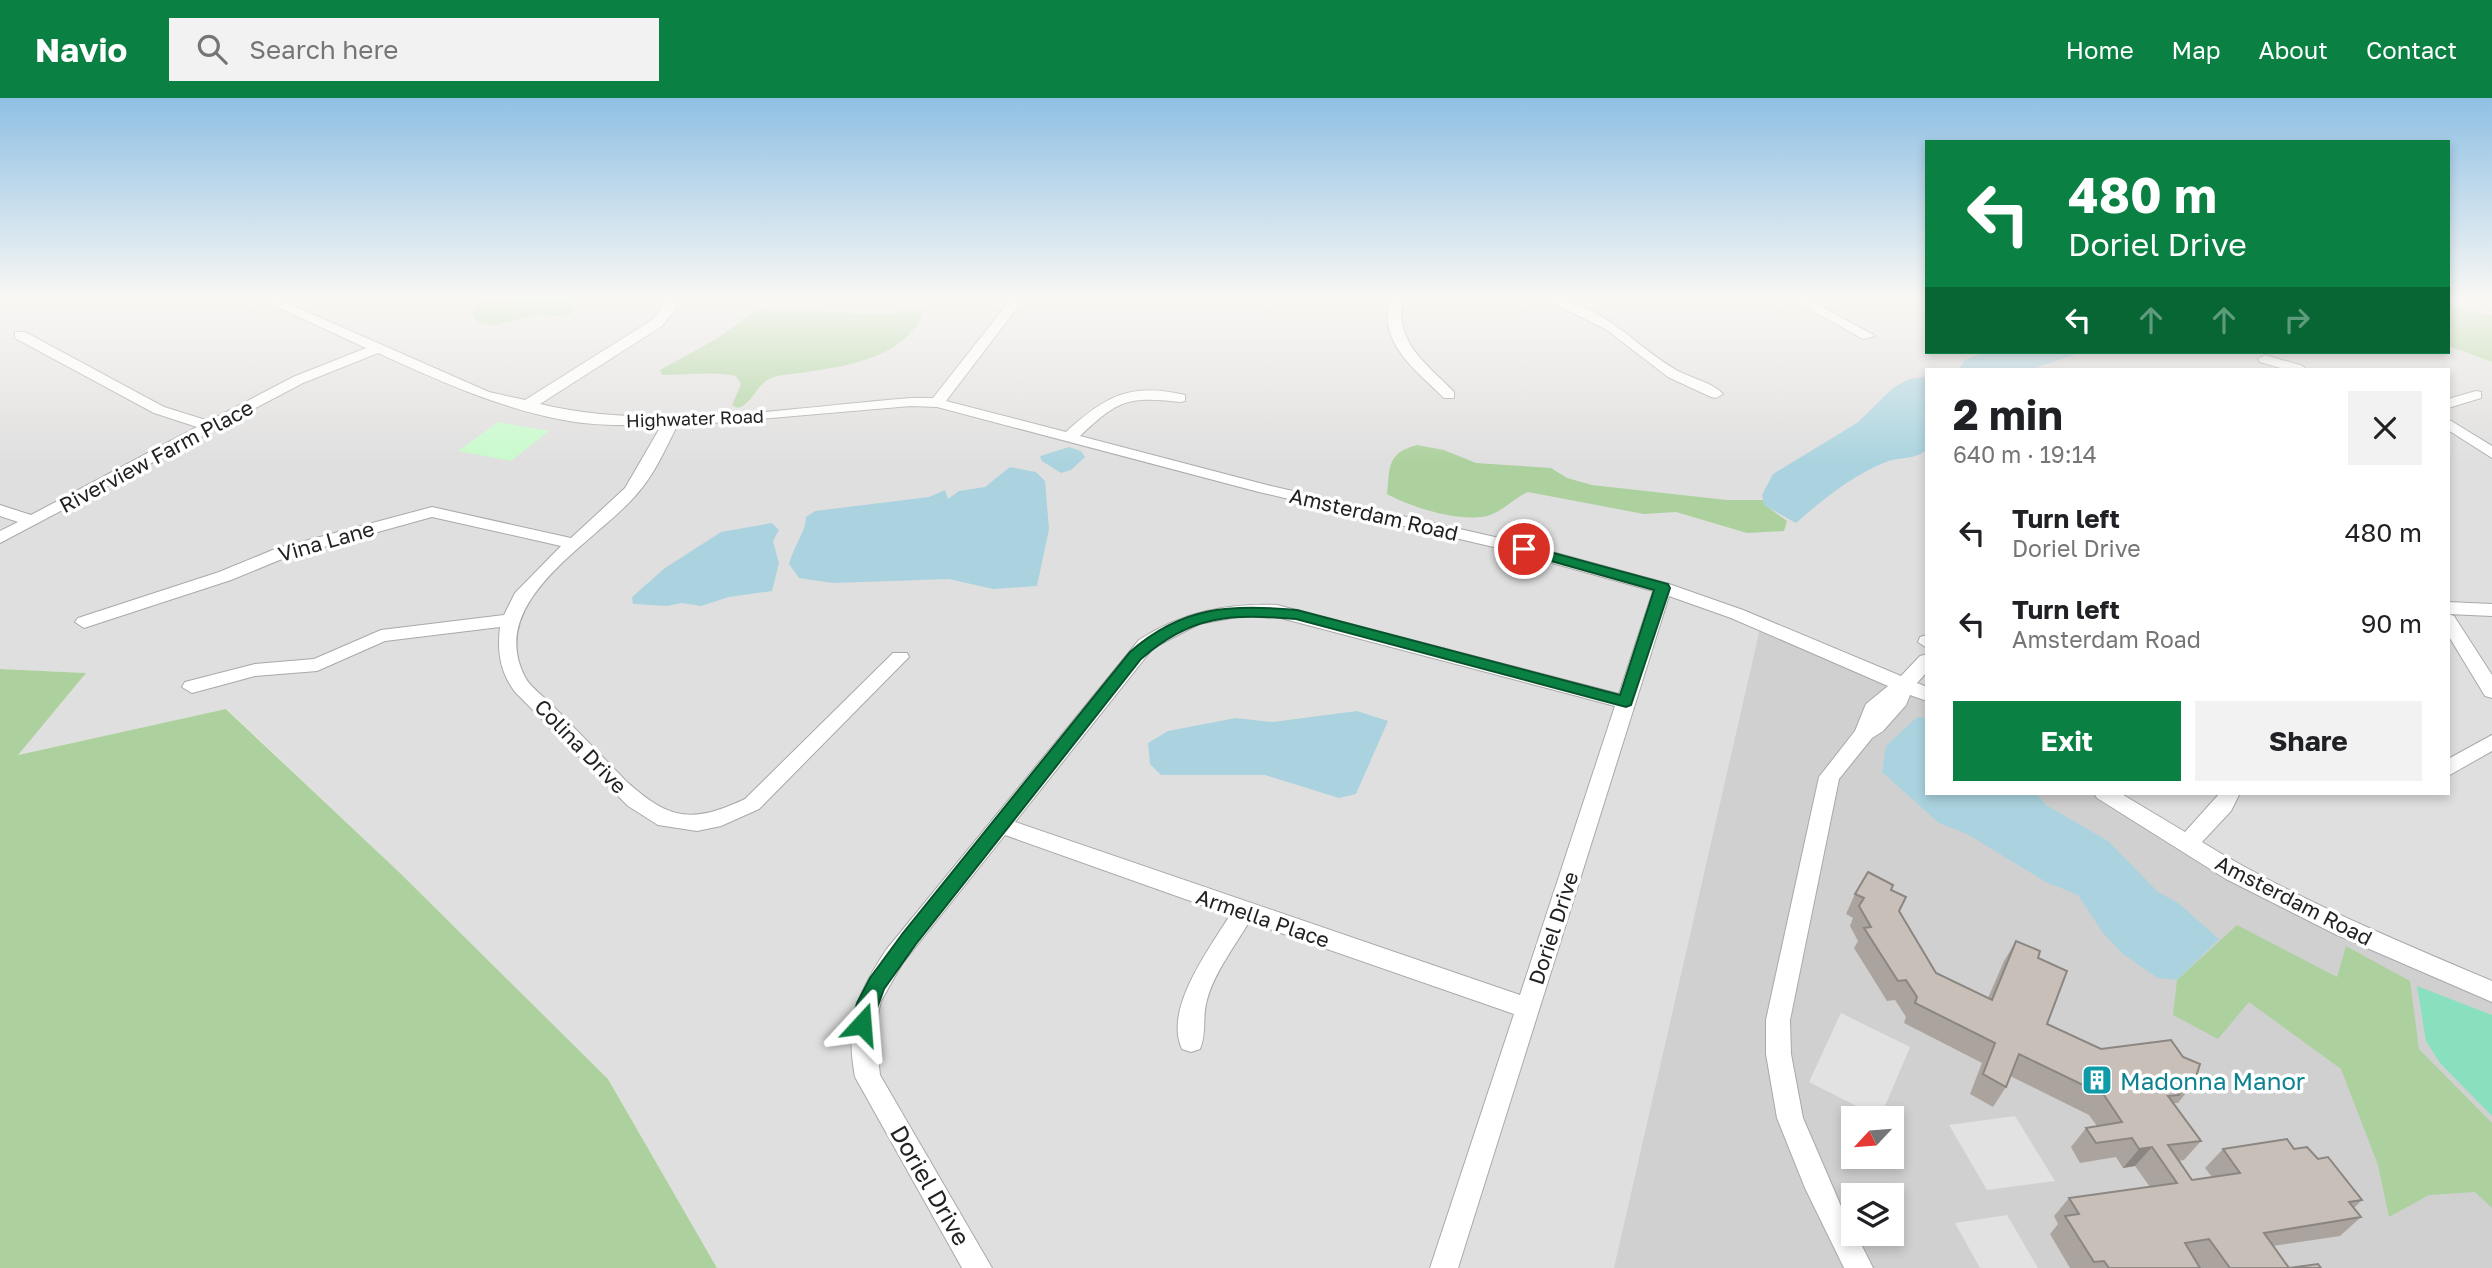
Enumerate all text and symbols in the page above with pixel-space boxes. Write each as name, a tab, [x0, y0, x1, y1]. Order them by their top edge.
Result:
search box	[169, 18, 659, 81]
text: Navio	[35, 30, 127, 69]
icon: search	[193, 30, 231, 68]
text: Search here	[249, 34, 398, 65]
text: Home	[2066, 35, 2134, 64]
text: Map	[2172, 35, 2221, 64]
text: About	[2259, 35, 2328, 64]
text: Contact	[2366, 35, 2457, 64]
text: 480 m	[2068, 165, 2217, 224]
icon: left	[1953, 168, 2044, 259]
text: Doriel Drive	[2068, 225, 2247, 263]
icon: left	[2059, 301, 2097, 339]
icon: ahead	[2132, 301, 2170, 339]
icon: ahead	[2205, 301, 2243, 339]
icon: right	[2278, 301, 2316, 339]
text: 2 min	[1953, 389, 2063, 439]
button: close	[2348, 391, 2422, 465]
street label: Riverview Farm Place	[55, 394, 257, 518]
street label: Highwater Road	[626, 405, 764, 431]
text: 640 m · 19:14	[1953, 440, 2097, 468]
street label: Amsterdam Road	[1287, 482, 1461, 546]
text: Turn left	[2012, 503, 2120, 534]
icon: left	[1953, 514, 1991, 552]
street label: Vina Lane	[275, 515, 377, 567]
text: 480 m	[2345, 517, 2422, 548]
pin	[1494, 519, 1554, 579]
icon: arrive	[1505, 530, 1543, 568]
text: Doriel Drive	[2012, 534, 2140, 562]
text: Turn left	[2012, 594, 2120, 625]
icon: left	[1953, 605, 1991, 643]
text: 90 m	[2361, 608, 2422, 639]
text: Amsterdam Road	[2012, 625, 2201, 653]
street label: Colina Drive	[530, 693, 632, 799]
button: Exit	[1953, 701, 2181, 781]
button: Share	[2195, 701, 2422, 781]
street label: Amsterdam Road	[2211, 849, 2377, 951]
street label: Doriel Drive	[1523, 868, 1583, 988]
street label: Armella Place	[1193, 883, 1333, 953]
position arrow	[825, 987, 899, 1061]
building icon: Madonna Manor	[2080, 1063, 2114, 1097]
place label: Madonna Manor	[2120, 1066, 2305, 1095]
north arrow	[1841, 1106, 1904, 1169]
map controls	[1841, 1106, 1904, 1246]
street label: Doriel Drive	[885, 1120, 977, 1250]
button: layers	[1841, 1183, 1904, 1246]

